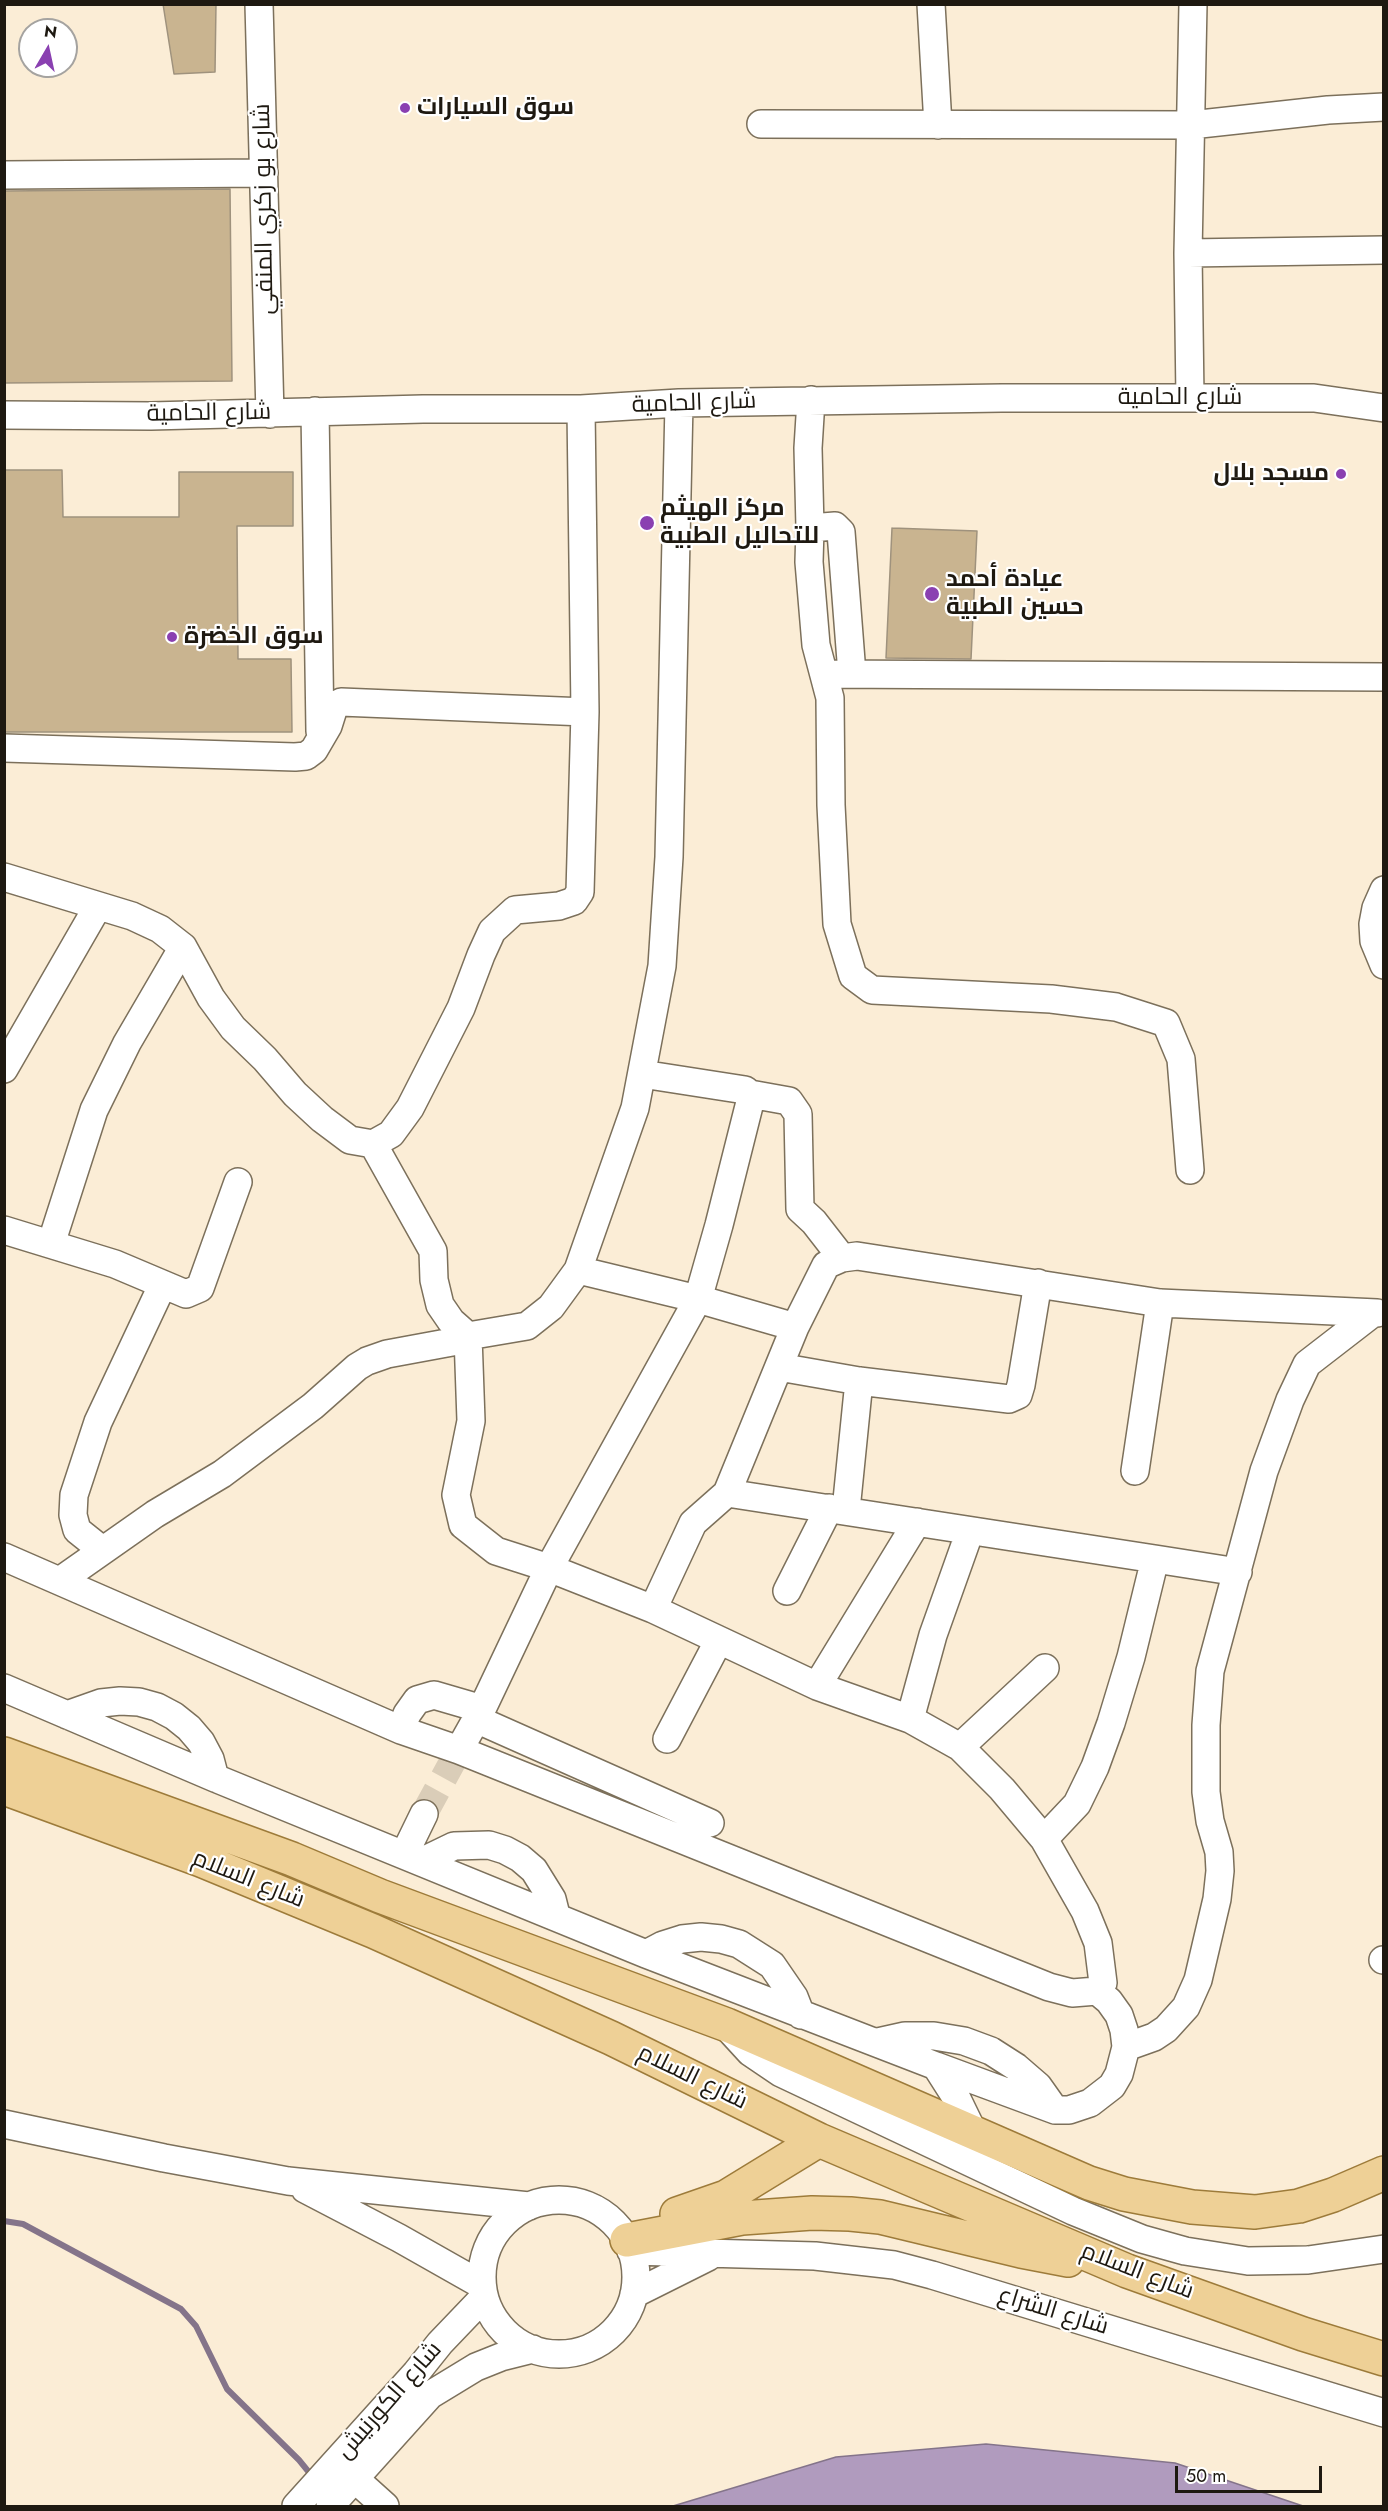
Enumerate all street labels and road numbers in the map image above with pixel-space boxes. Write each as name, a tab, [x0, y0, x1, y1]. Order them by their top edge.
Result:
street label: شارع بو زكري المنفي	[249, 103, 281, 315]
street label: شارع الحامية	[1118, 384, 1242, 412]
street label: شارع الحامية	[631, 387, 757, 421]
street label: شارع الحامية	[146, 399, 272, 429]
street label: شارع السلام	[188, 1844, 308, 1916]
street label: شارع السلام	[632, 2039, 752, 2117]
street label: شارع السلام	[1077, 2237, 1197, 2307]
street label: شارع الشراع	[994, 2282, 1112, 2342]
street label: شارع الكورنيش	[331, 2336, 449, 2466]

